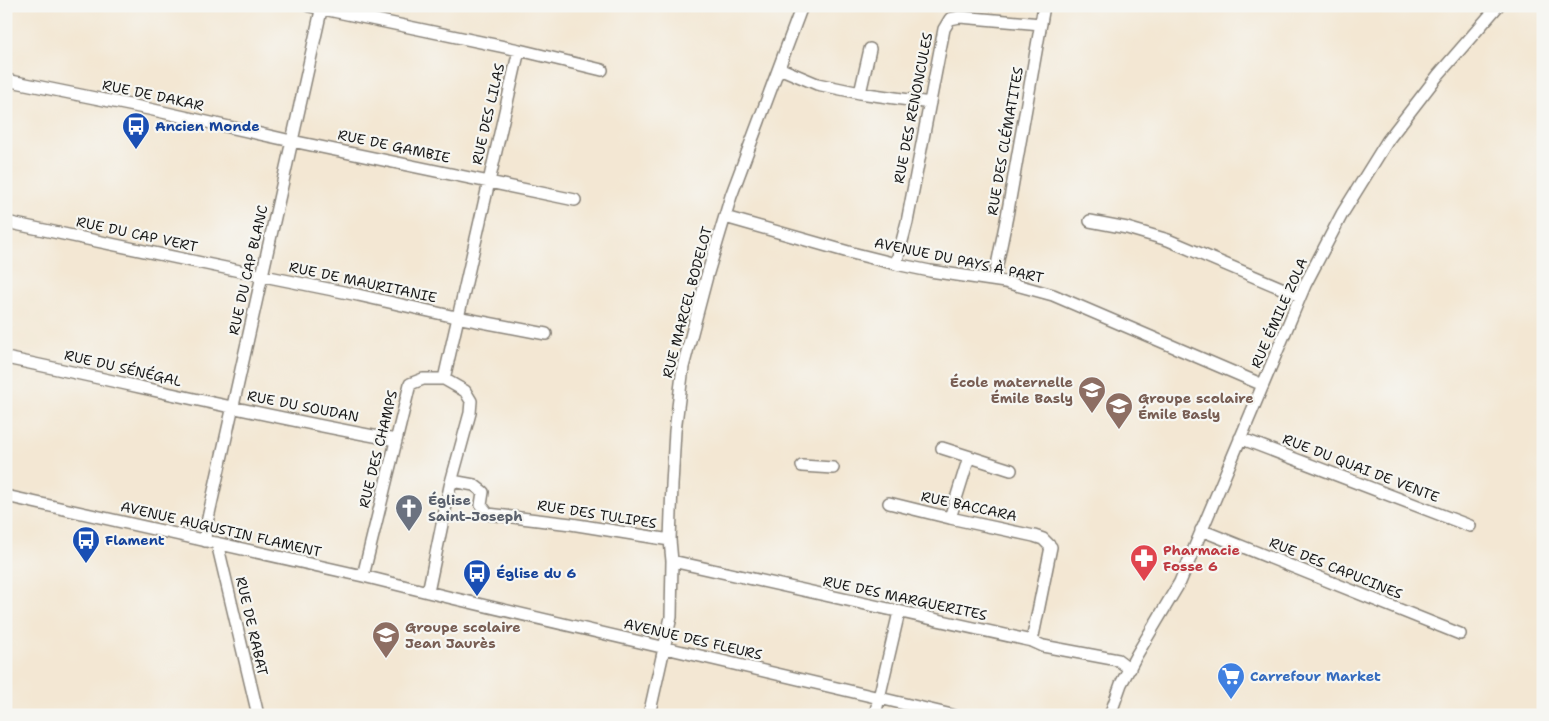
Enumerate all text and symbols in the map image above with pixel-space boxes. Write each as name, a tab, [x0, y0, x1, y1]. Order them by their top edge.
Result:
street label: RUE DES RENONCULES	[890, 31, 937, 185]
street label: RUE DES LILAS	[468, 61, 508, 166]
street label: RUE DES CLÉMATITES	[983, 65, 1027, 217]
street label: RUE DE DAKAR	[101, 75, 206, 115]
bus stop icon: Ancien Monde	[121, 111, 151, 150]
place label: Ancien Monde	[155, 117, 260, 135]
street label: RUE DE GAMBIE	[336, 125, 452, 167]
street label: RUE DU CAP BLANC	[224, 203, 272, 337]
street label: RUE DU CAP VERT	[75, 212, 200, 256]
street label: RUE MARCEL BODELOT	[658, 224, 716, 380]
street label: AVENUE DU PAYS À PART	[873, 233, 1046, 287]
street label: RUE ÉMILE ZOLA	[1247, 255, 1311, 371]
street label: RUE DE MAURITANIE	[287, 258, 439, 307]
street label: RUE DU SÉNÉGAL	[62, 346, 184, 390]
place label: École maternelle Émile Basly	[950, 373, 1073, 407]
school or university icon: École maternelle Émile Basly	[1077, 375, 1107, 414]
street label: RUE DU SOUDAN	[246, 386, 360, 426]
street label: RUE DES CHAMPS	[355, 388, 401, 510]
place label: Groupe scolaire Émile Basly	[1138, 389, 1254, 423]
school or university icon: Groupe scolaire Émile Basly	[1104, 391, 1134, 430]
street label: RUE DU QUAI DE VENTE	[1280, 430, 1442, 506]
street label: RUE BACCARA	[919, 487, 1019, 525]
place label: Église Saint-Joseph	[428, 491, 523, 525]
church icon: Église Saint-Joseph	[394, 493, 424, 532]
street label: RUE DES TULIPES	[536, 496, 658, 532]
street label: AVENUE AUGUSTIN FLAMENT	[119, 497, 324, 561]
bus stop icon: Flament	[71, 525, 101, 564]
place label: Flament	[105, 531, 165, 549]
street label: RUE DES CAPUCINES	[1267, 533, 1405, 603]
place label: Pharmacie Fosse 6	[1163, 541, 1240, 575]
pharmacy icon: Pharmacie Fosse 6	[1129, 543, 1159, 582]
bus stop icon: Église du 6	[462, 558, 492, 597]
place label: Église du 6	[496, 564, 577, 582]
street label: RUE DES MARGUERITES	[821, 572, 989, 624]
street label: RUE DE RABAT	[232, 575, 272, 678]
street label: AVENUE DES FLEURS	[622, 614, 764, 664]
place label: Groupe scolaire Jean Jaurès	[405, 618, 521, 652]
school or university icon: Groupe scolaire Jean Jaurès	[371, 620, 401, 659]
supermarket icon: Carrefour Market	[1216, 661, 1246, 700]
place label: Carrefour Market	[1250, 667, 1381, 685]

